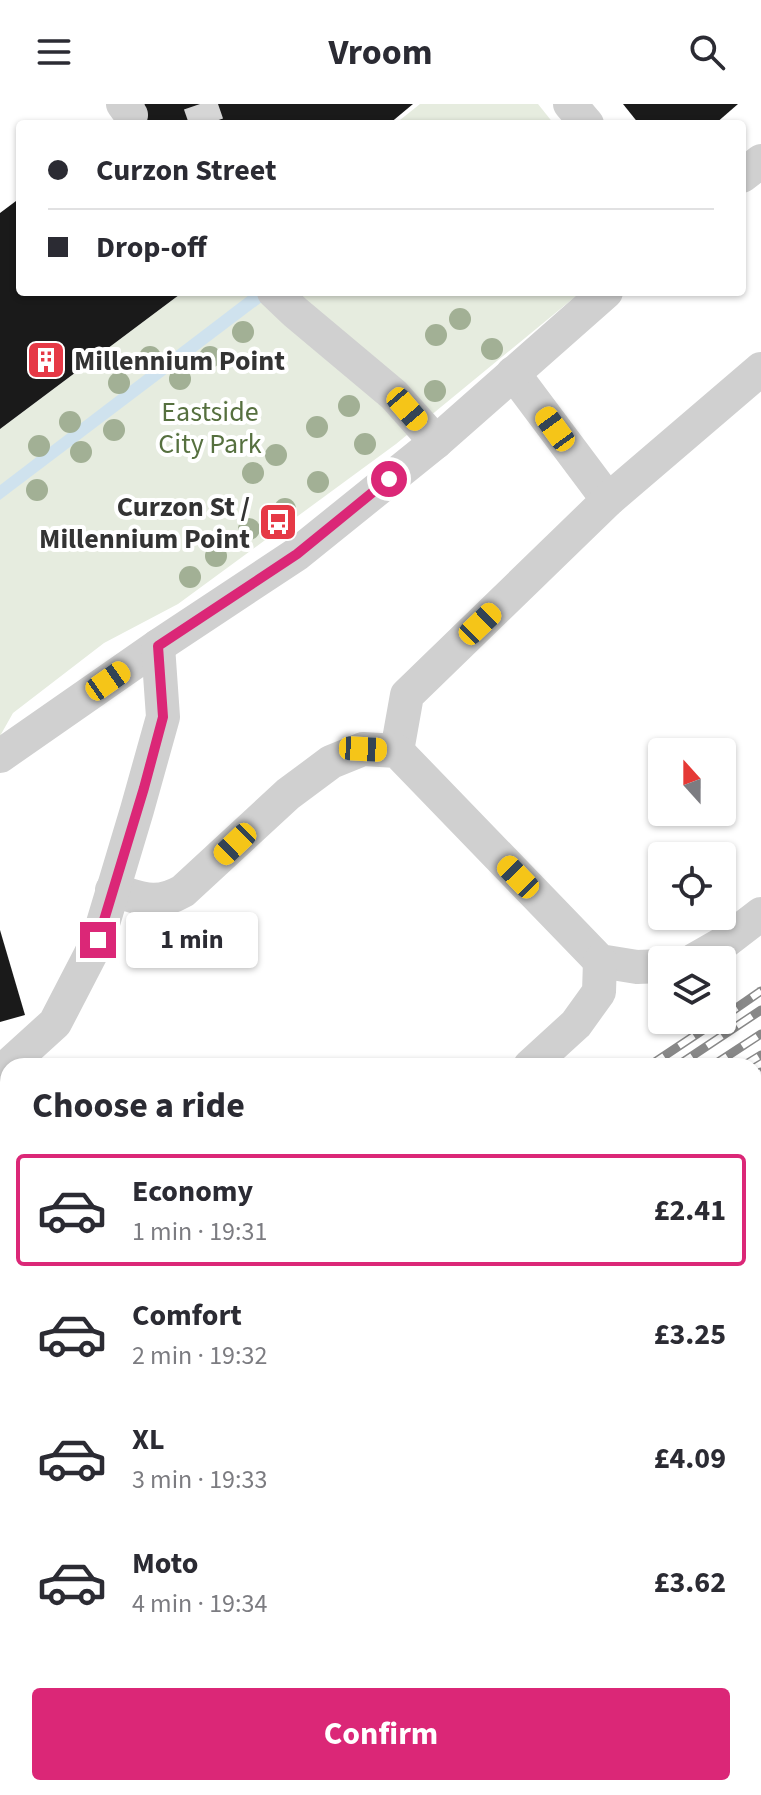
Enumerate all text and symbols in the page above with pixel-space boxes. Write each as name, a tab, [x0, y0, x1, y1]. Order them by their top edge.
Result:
text: Vroom	[328, 27, 433, 78]
icon: menu	[32, 30, 76, 74]
icon: search	[685, 30, 729, 74]
text: Curzon Street	[96, 149, 276, 192]
text: Drop-off	[96, 226, 207, 269]
building icon: Millennium Point	[25, 339, 67, 381]
place label: Millennium Point	[74, 341, 285, 381]
car	[382, 383, 432, 435]
park label: Eastside City Park	[158, 392, 262, 464]
car	[531, 403, 579, 455]
route start	[371, 461, 407, 497]
place label: Curzon St / Millennium Point	[39, 487, 250, 559]
bus stop icon: Curzon St / Millennium Point	[257, 501, 299, 543]
car	[454, 599, 506, 649]
car	[81, 657, 135, 705]
car	[338, 736, 388, 762]
north arrow	[648, 738, 736, 826]
map controls	[648, 738, 736, 1034]
car	[209, 819, 261, 869]
button: locate	[648, 842, 736, 930]
car	[493, 851, 543, 903]
callout: 1 min	[126, 912, 258, 968]
text: 1 min	[160, 921, 224, 958]
route end	[80, 922, 116, 958]
button: layers	[648, 946, 736, 1034]
text: Choose a ride	[32, 1080, 245, 1131]
text: Economy	[132, 1170, 253, 1213]
icon: car	[36, 1174, 108, 1246]
text: £2.41	[654, 1189, 726, 1232]
text: 1 min · 19:31	[132, 1213, 267, 1250]
text: Comfort	[132, 1294, 242, 1337]
icon: car	[36, 1298, 108, 1370]
text: £3.25	[654, 1313, 726, 1356]
text: 2 min · 19:32	[132, 1337, 267, 1374]
text: XL	[132, 1418, 165, 1461]
icon: car	[36, 1422, 108, 1494]
text: £4.09	[654, 1437, 726, 1480]
text: 3 min · 19:33	[132, 1461, 267, 1498]
text: Moto	[132, 1542, 198, 1585]
icon: car	[36, 1546, 108, 1618]
text: £3.62	[654, 1561, 726, 1604]
text: 4 min · 19:34	[132, 1585, 267, 1622]
button: Confirm	[32, 1688, 730, 1780]

